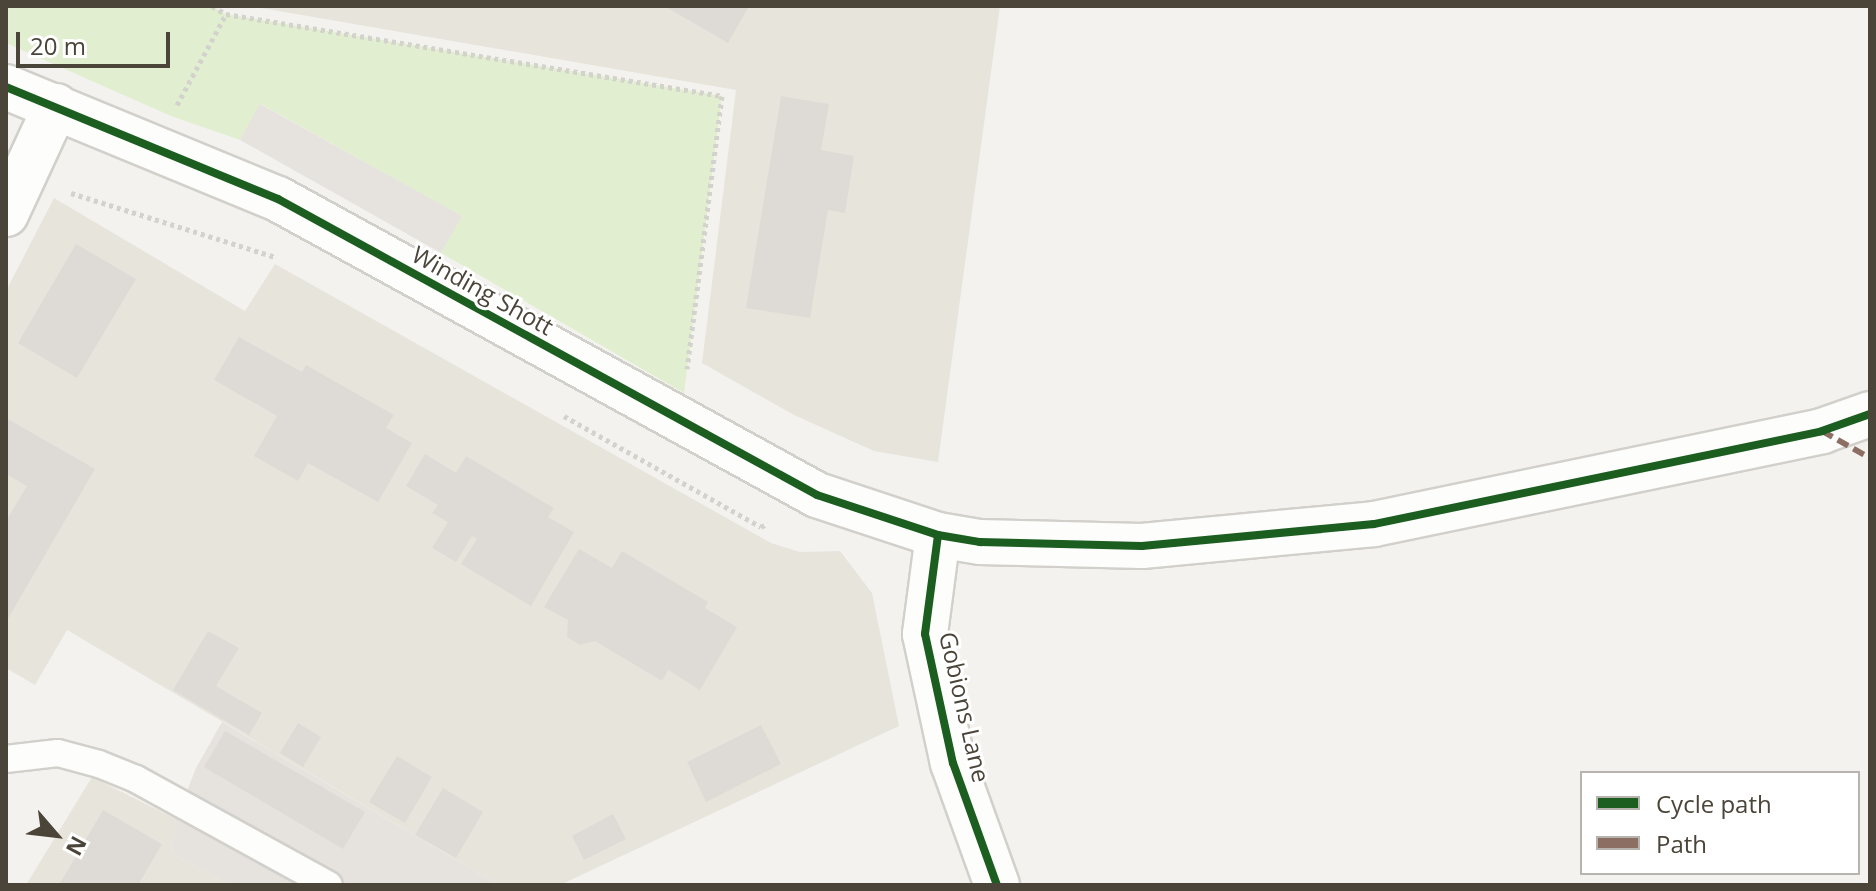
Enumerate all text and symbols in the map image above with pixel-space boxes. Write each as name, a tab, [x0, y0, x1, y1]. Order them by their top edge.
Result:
scale bar	[20, 16, 174, 66]
text: 20 m	[30, 29, 86, 62]
street label: Winding Shott	[407, 239, 559, 341]
street label: Gobions Lane	[934, 629, 996, 785]
legend	[1580, 771, 1860, 875]
text: Cycle path	[1656, 787, 1772, 820]
north arrow	[16, 795, 96, 875]
text: Path	[1656, 827, 1707, 860]
text: N	[60, 831, 95, 861]

